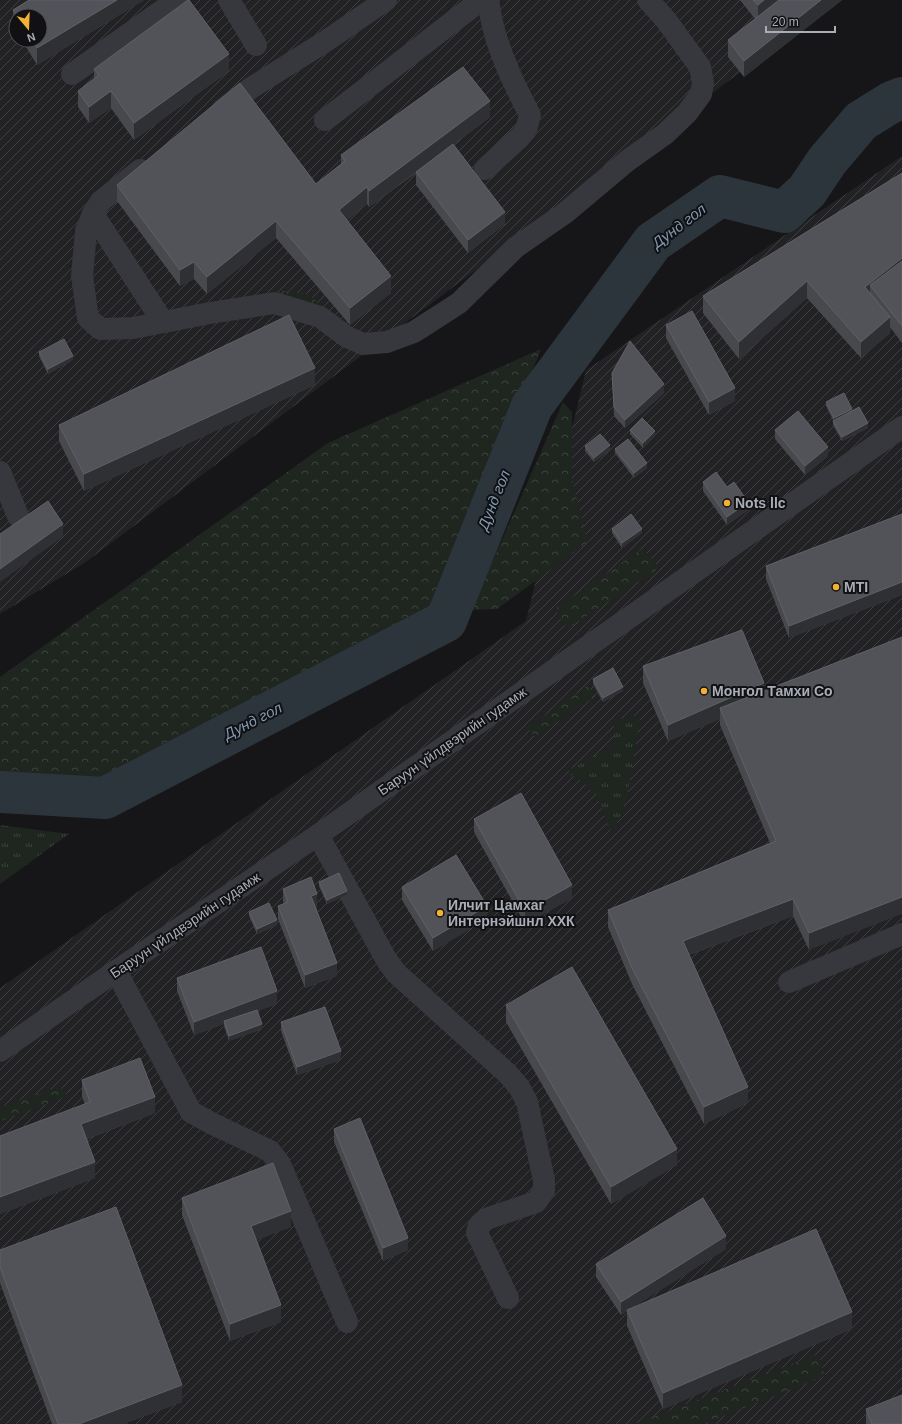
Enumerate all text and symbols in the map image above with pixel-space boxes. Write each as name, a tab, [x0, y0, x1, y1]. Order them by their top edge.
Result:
north arrow	[8, 8, 48, 48]
scale bar	[766, 8, 835, 34]
text: 20 m	[772, 15, 799, 29]
text: N	[25, 30, 37, 44]
water label: Дунд гол	[647, 200, 709, 252]
water label: Дунд гол	[473, 467, 513, 534]
place label: Nots llc	[735, 495, 786, 511]
marker: Nots llc	[722, 498, 732, 508]
place label: MTI	[844, 579, 868, 595]
marker: MTI	[831, 582, 841, 592]
street label: Баруун үйлдвэрийн гудамж	[375, 683, 530, 798]
place label: Монгол Тамхи Со	[712, 683, 833, 699]
marker: Монгол Тамхи Со	[699, 686, 709, 696]
water label: Дунд гол	[219, 699, 285, 743]
street label: Баруун үйлдвэрийн гудамж	[107, 868, 264, 981]
place label: Илчит Цамхаг Интернэйшнл ХХК	[448, 897, 575, 929]
marker: Илчит Цамхаг Интернэйшнл ХХК	[435, 908, 445, 918]

